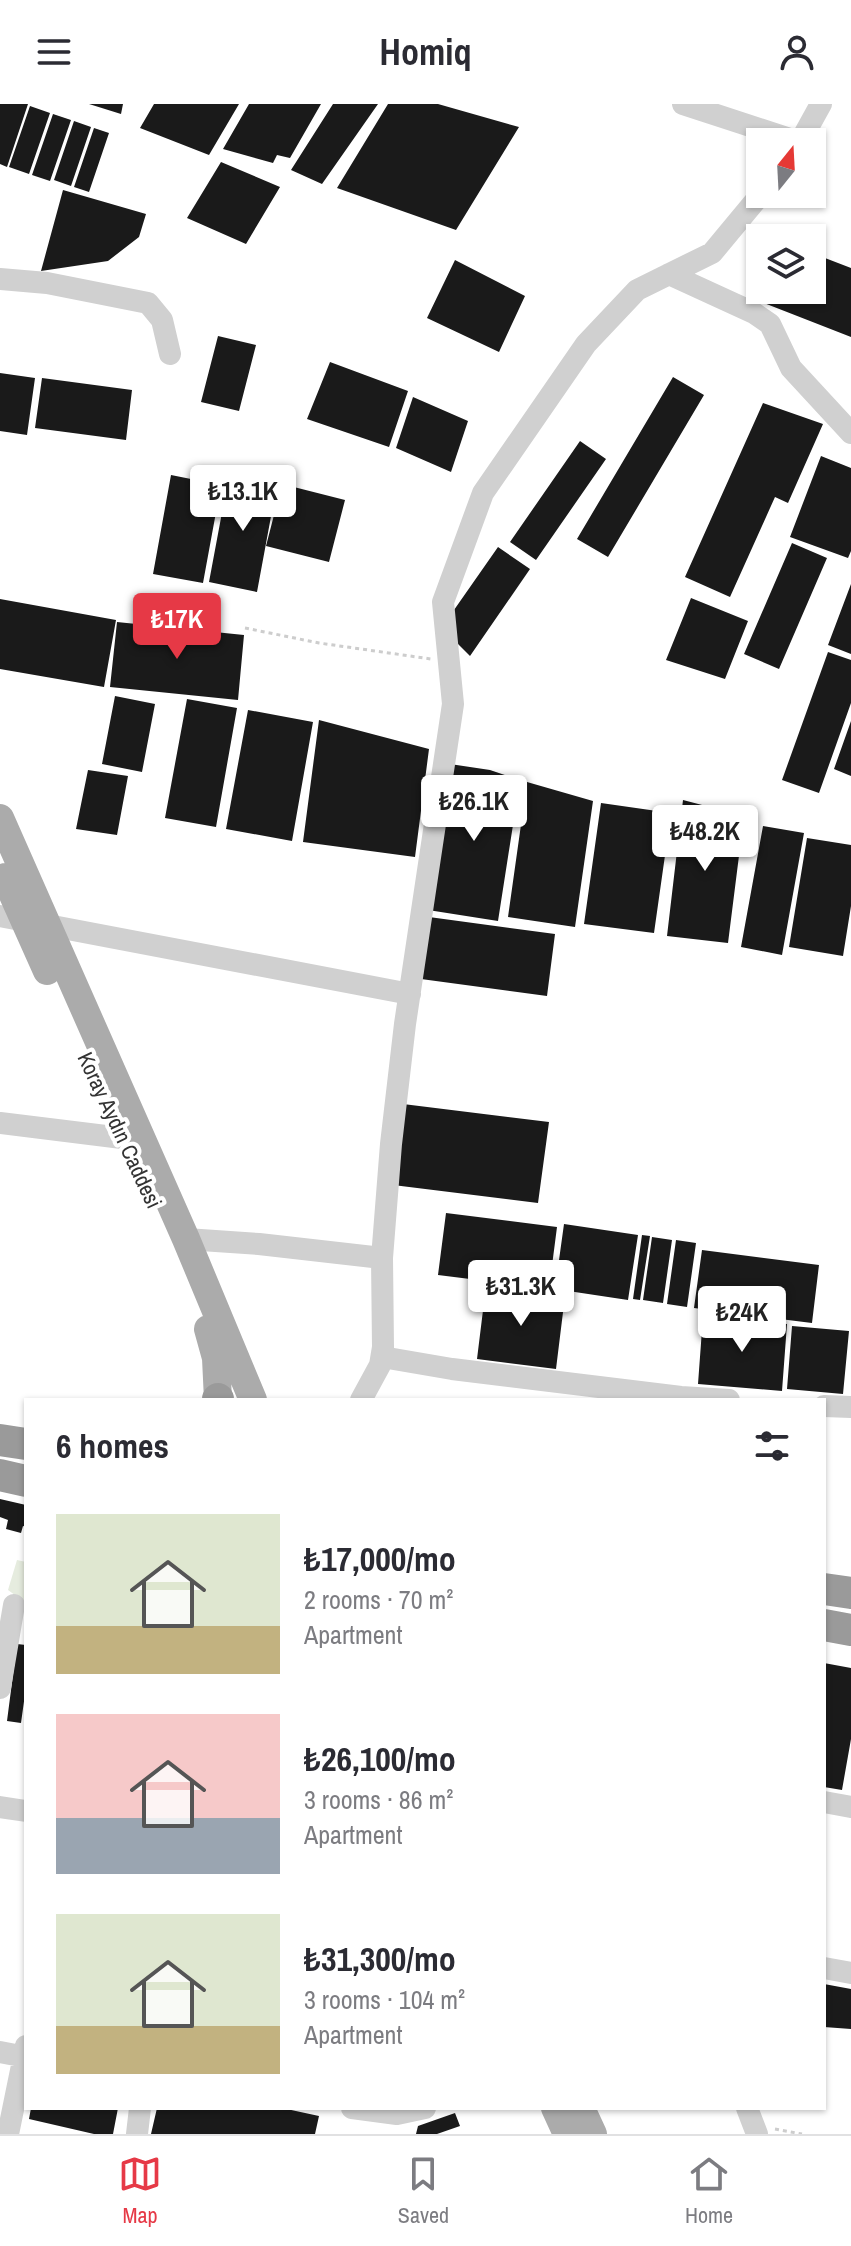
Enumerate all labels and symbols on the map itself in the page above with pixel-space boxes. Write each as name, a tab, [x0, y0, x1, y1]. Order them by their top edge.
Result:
north arrow	[746, 128, 826, 208]
pin: ₺13.1K	[178, 465, 308, 533]
pin: ₺17K	[130, 593, 224, 661]
pin: ₺26.1K	[409, 775, 539, 843]
pin: ₺48.2K	[640, 805, 770, 873]
street label: Koray Aydın Caddesi	[71, 1047, 169, 1213]
pin: ₺31.3K	[456, 1260, 586, 1328]
pin: ₺24K	[695, 1286, 789, 1354]

